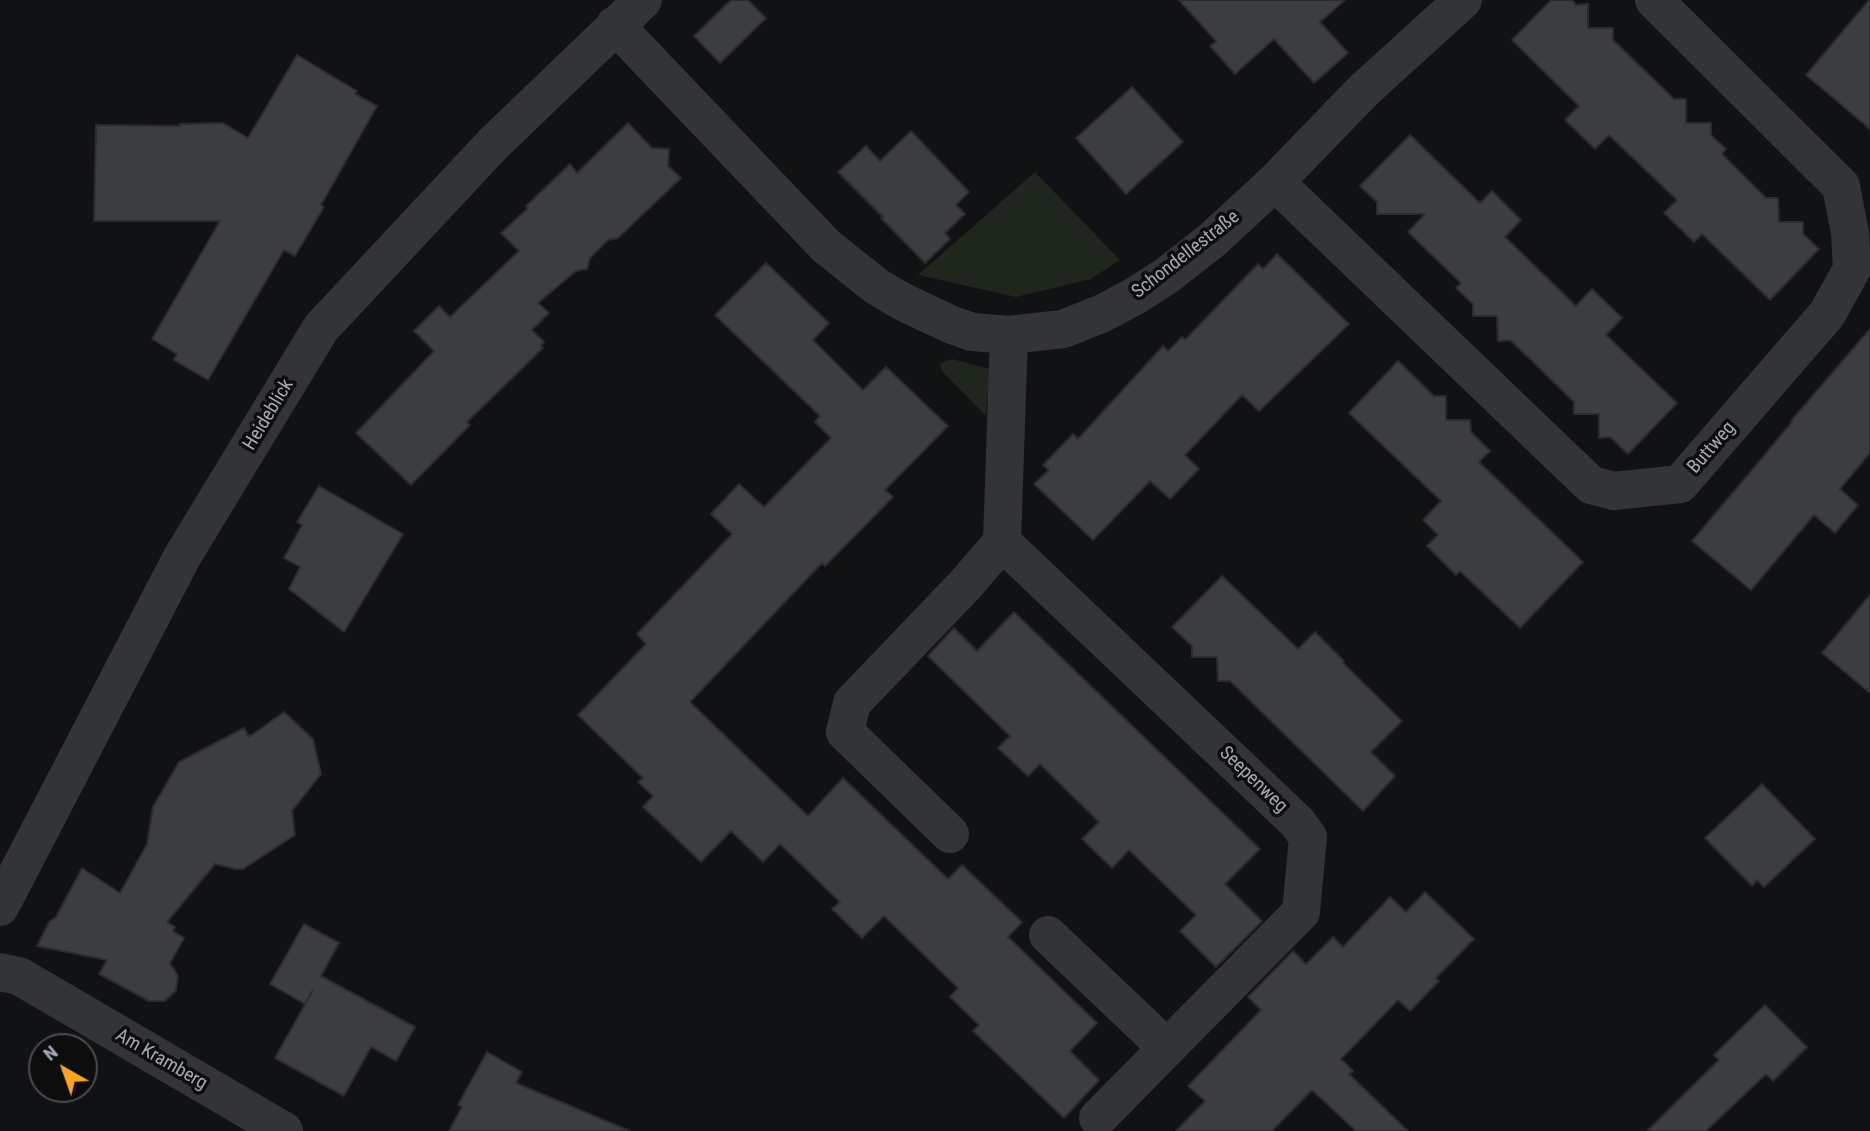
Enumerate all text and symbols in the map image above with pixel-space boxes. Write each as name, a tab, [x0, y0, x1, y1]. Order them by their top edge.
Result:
street label: Schondellestraße	[1128, 206, 1244, 304]
street label: Heideblick	[239, 375, 299, 455]
street label: Buttweg	[1683, 417, 1741, 479]
street label: Seepenweg	[1214, 742, 1292, 818]
street label: Am Kramberg	[111, 1025, 211, 1095]
north arrow	[28, 1033, 98, 1103]
text: N	[39, 1041, 62, 1066]

